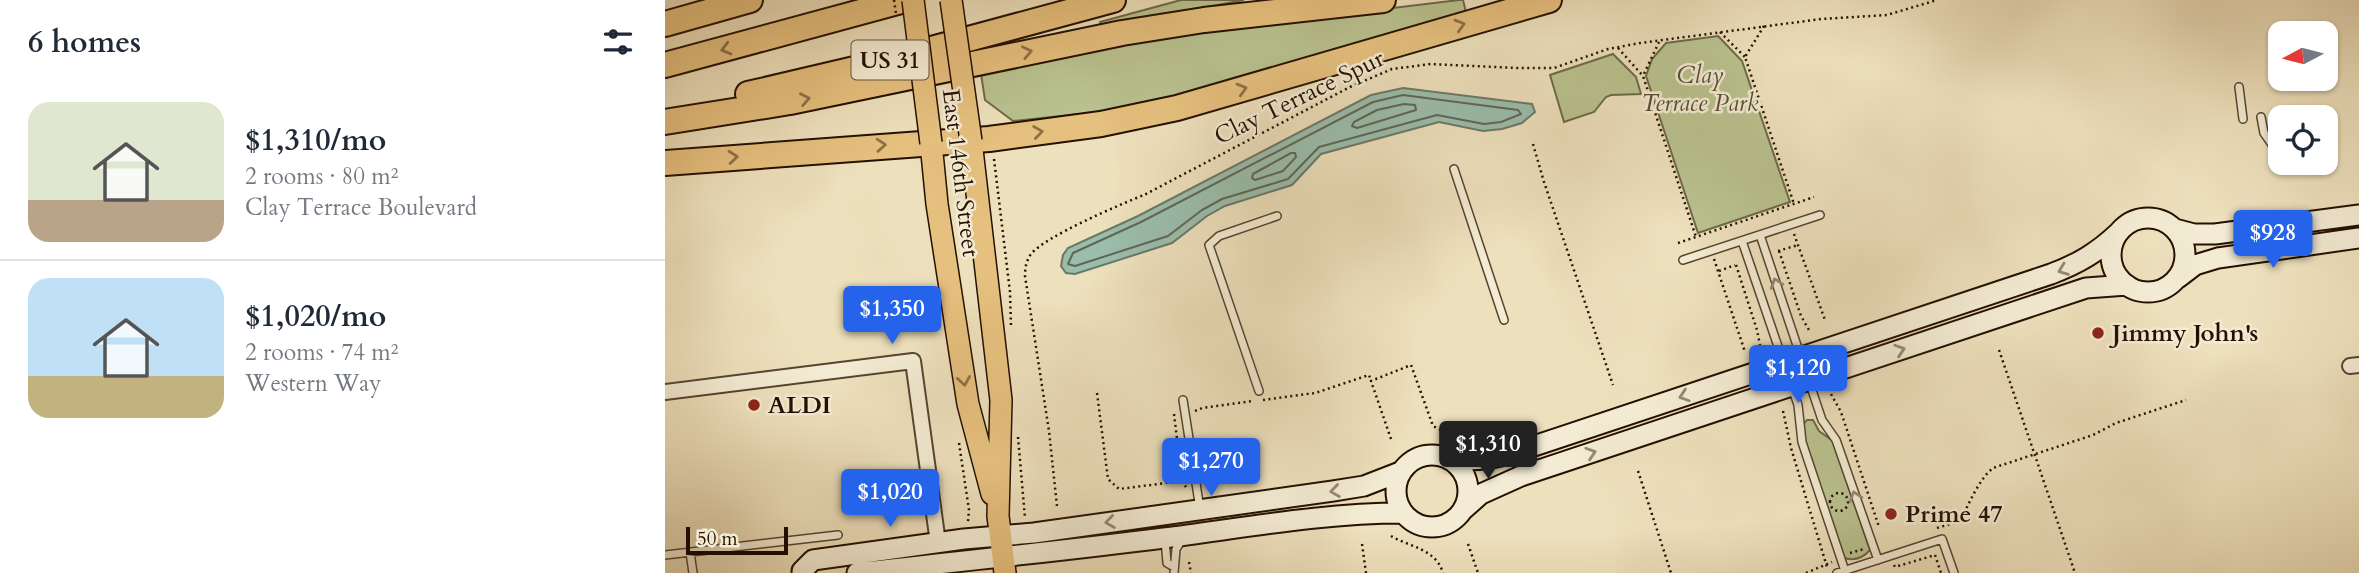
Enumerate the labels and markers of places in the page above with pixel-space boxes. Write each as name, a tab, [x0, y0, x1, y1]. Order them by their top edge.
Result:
pin: $928	[2232, 210, 2314, 270]
pin: $1,350	[835, 286, 949, 346]
place label: Jimmy John's	[2109, 317, 2258, 350]
marker: Jimmy John's	[2090, 325, 2106, 341]
pin: $1,120	[1741, 346, 1855, 405]
place label: ALDI	[768, 389, 831, 422]
marker: ALDI	[746, 397, 762, 413]
pin: $1,310	[1431, 421, 1545, 481]
pin: $1,270	[1154, 438, 1268, 498]
pin: $1,020	[833, 470, 947, 529]
place label: Prime 47	[1905, 498, 2003, 531]
marker: Prime 47	[1883, 506, 1899, 522]

